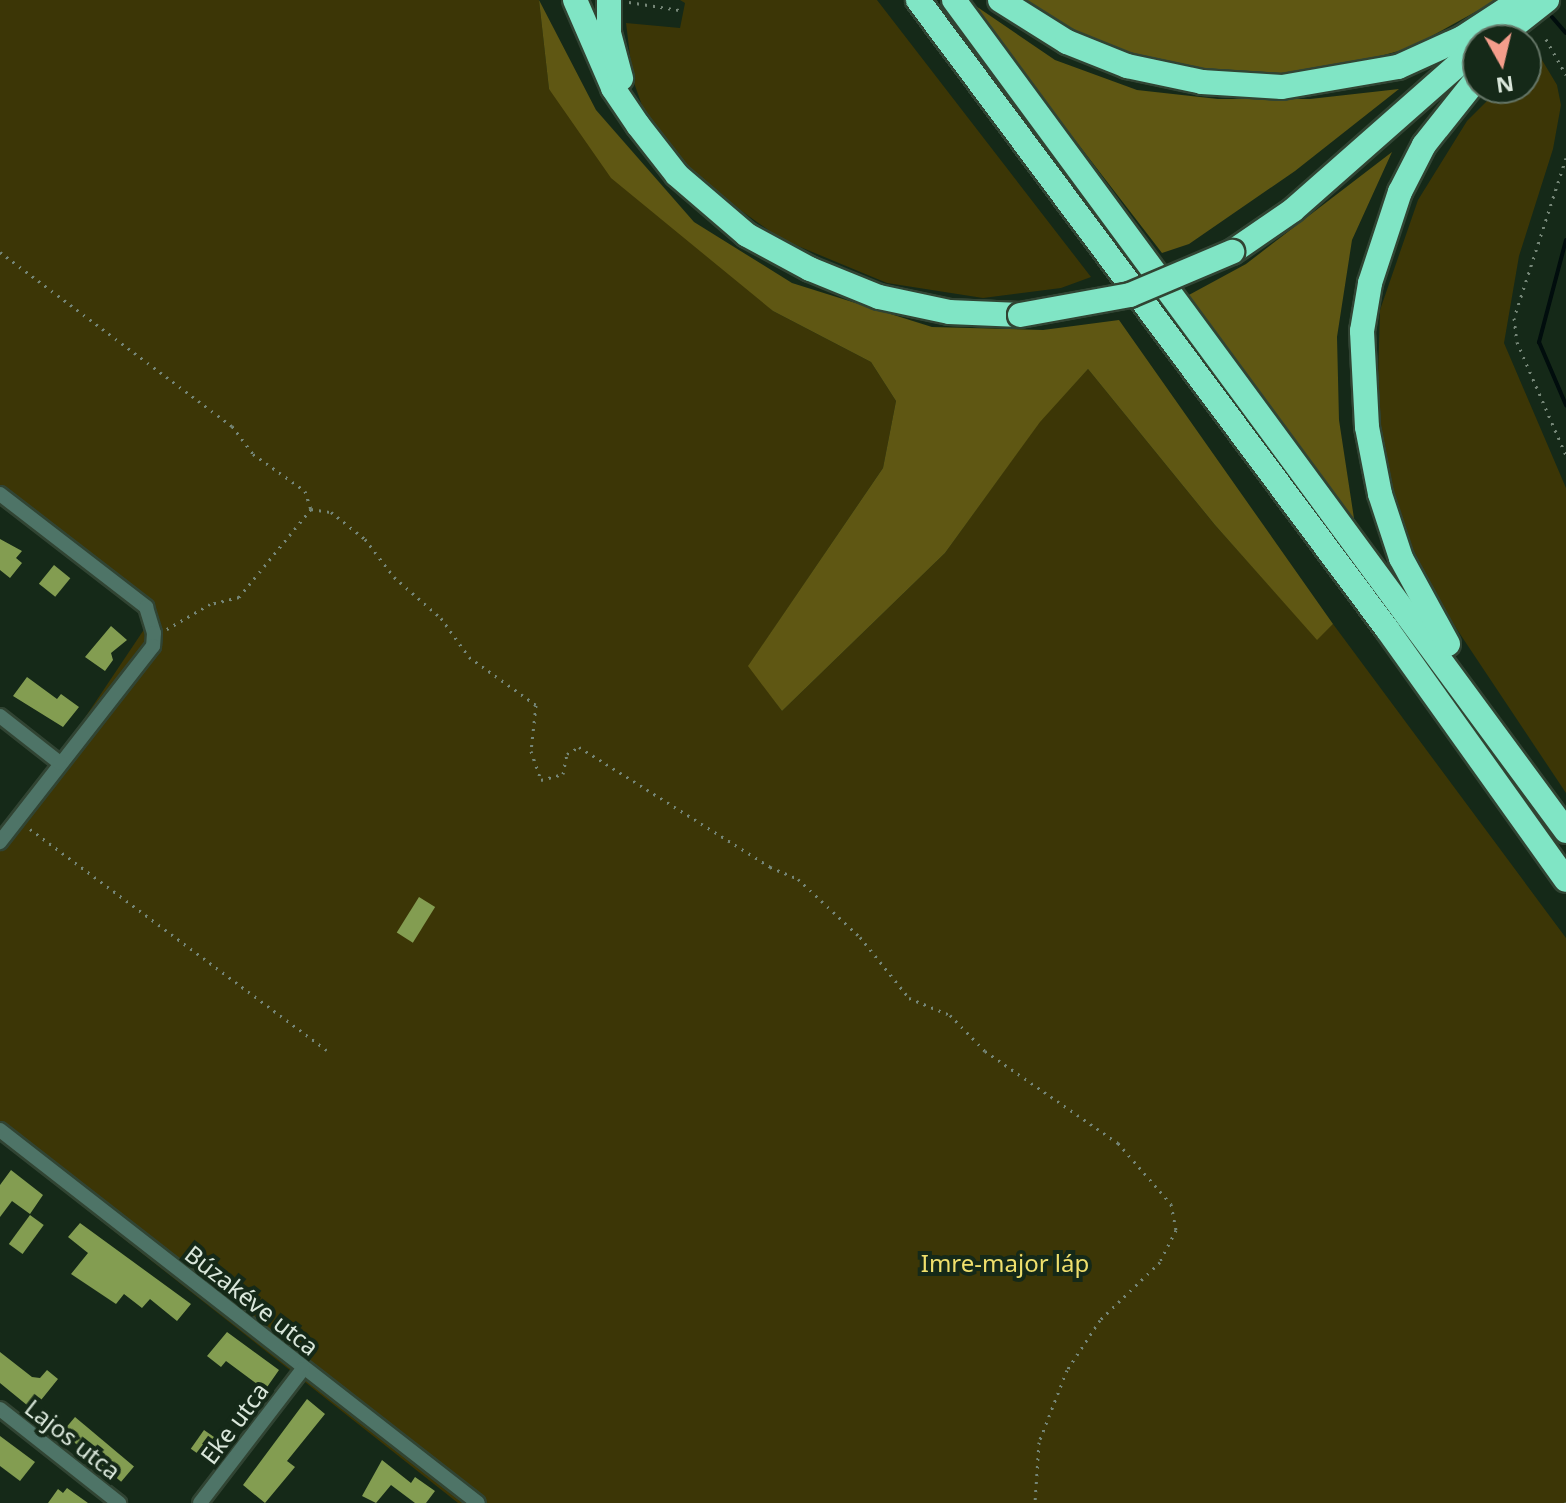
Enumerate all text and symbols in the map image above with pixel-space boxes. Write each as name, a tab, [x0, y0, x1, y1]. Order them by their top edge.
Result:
north arrow	[1462, 24, 1542, 104]
text: N	[1494, 70, 1516, 102]
street label: Búzakéve utca	[180, 1239, 324, 1361]
park label: Imre-major láp	[921, 1249, 1089, 1277]
street label: Eke utca	[194, 1377, 274, 1469]
street label: Lajos utca	[20, 1393, 126, 1485]

